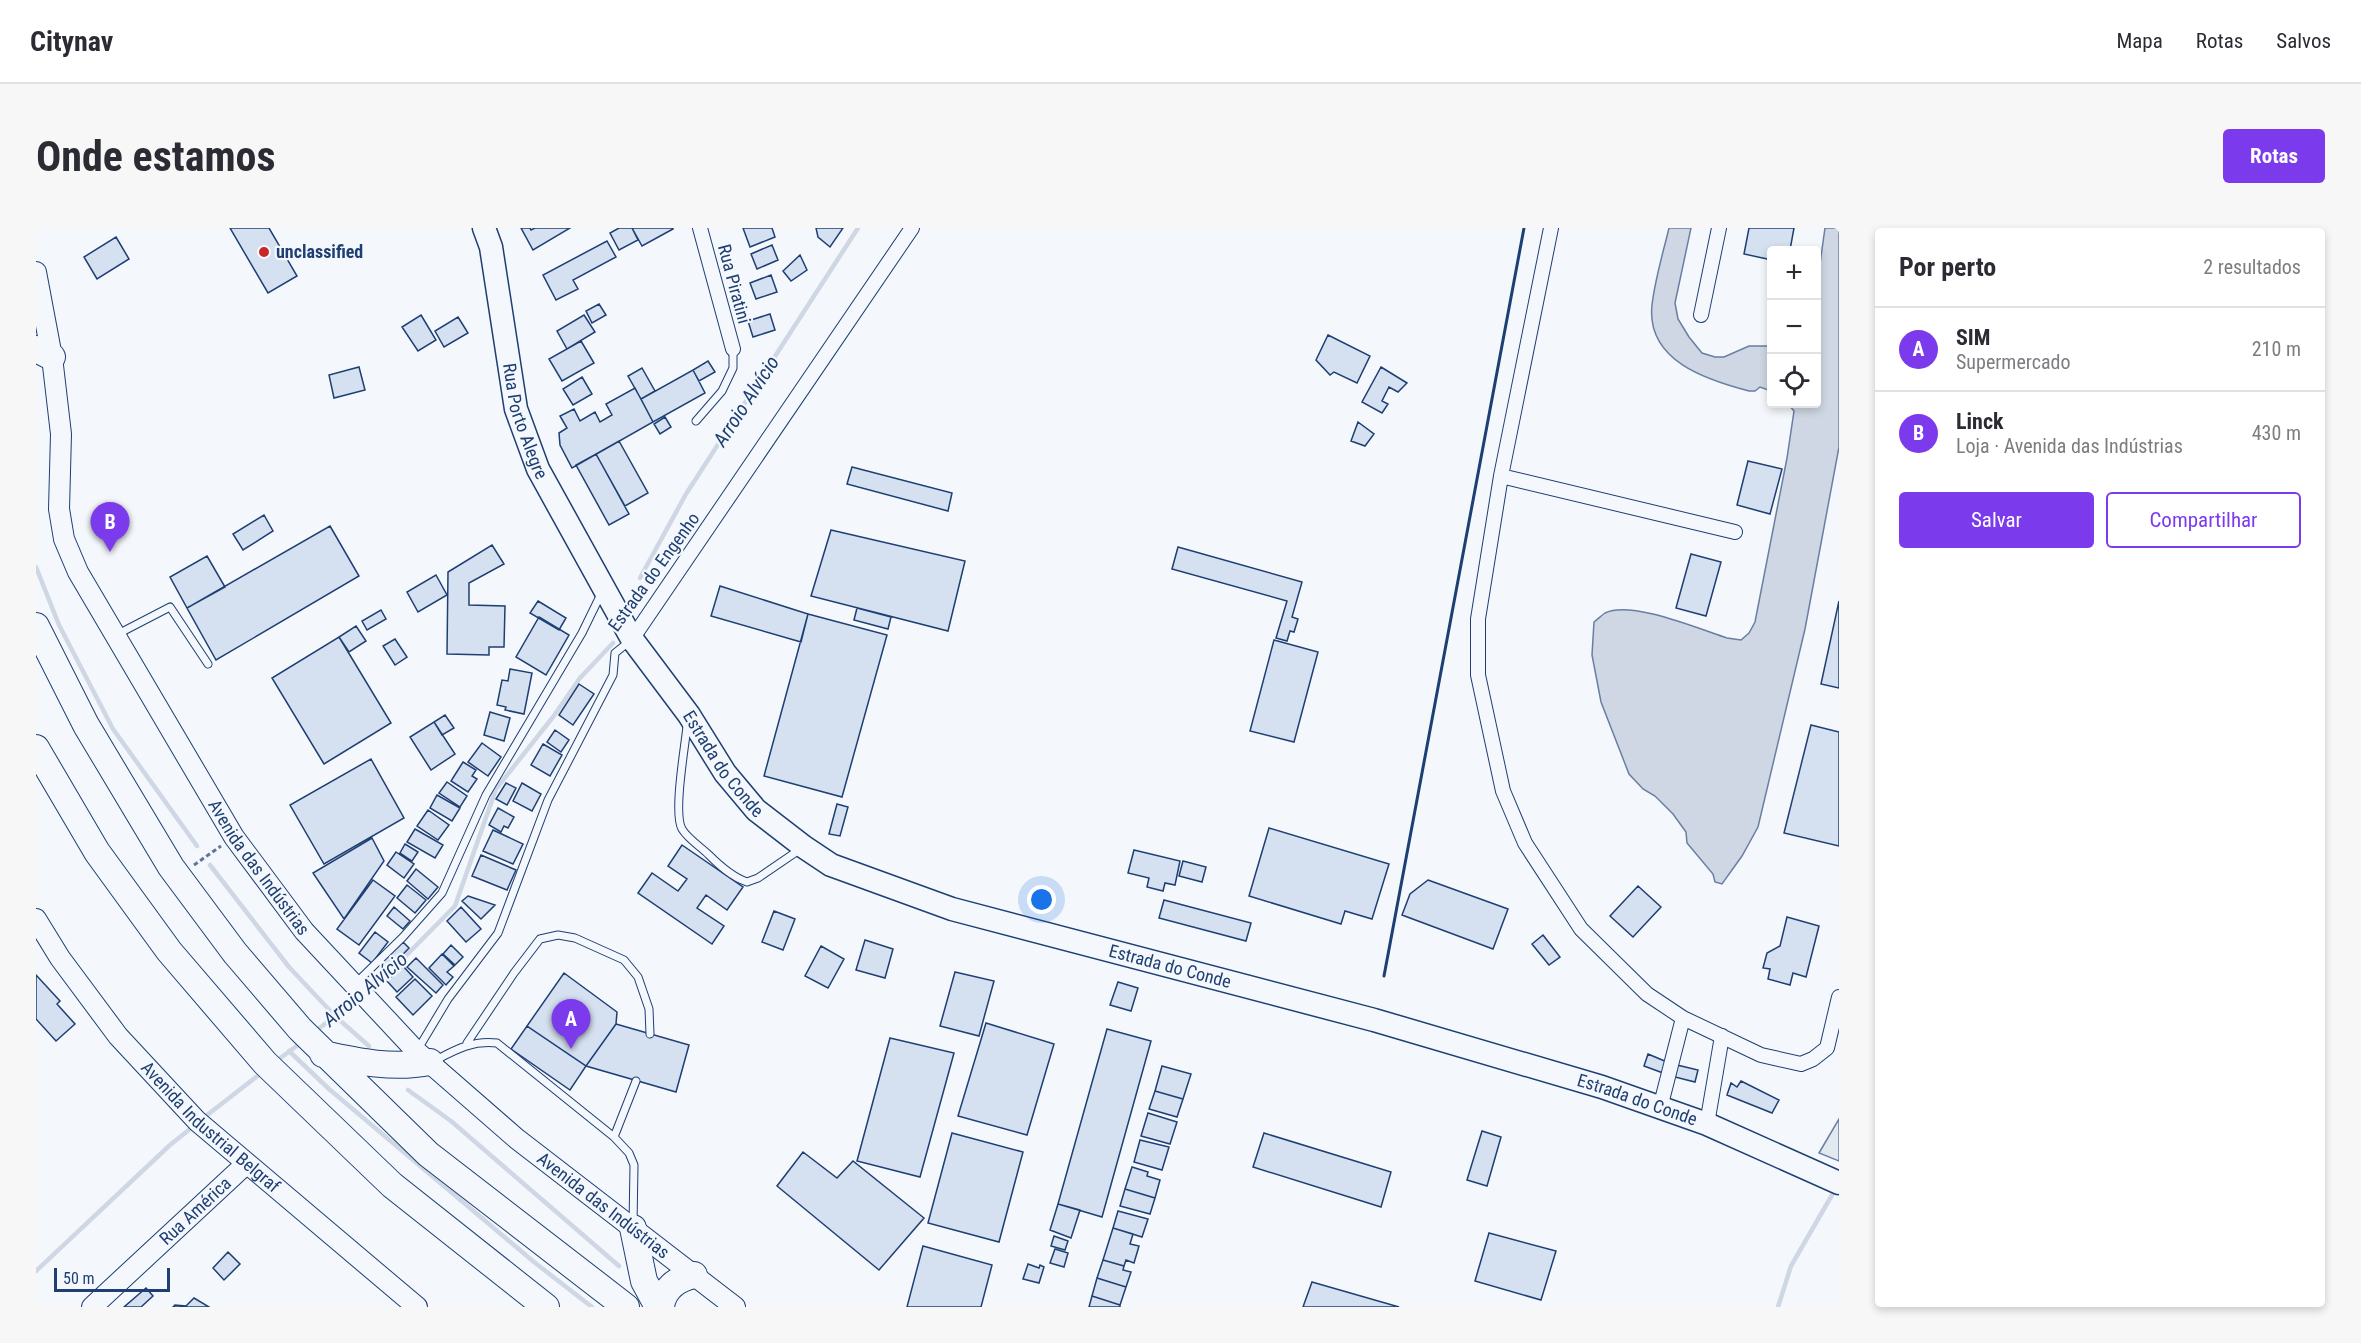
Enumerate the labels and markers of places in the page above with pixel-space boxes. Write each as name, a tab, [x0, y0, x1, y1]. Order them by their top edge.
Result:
place label: unclassified	[276, 241, 363, 262]
marker: unclassified	[257, 245, 271, 259]
pin: B	[90, 502, 130, 552]
pin: A	[552, 1000, 590, 1049]

